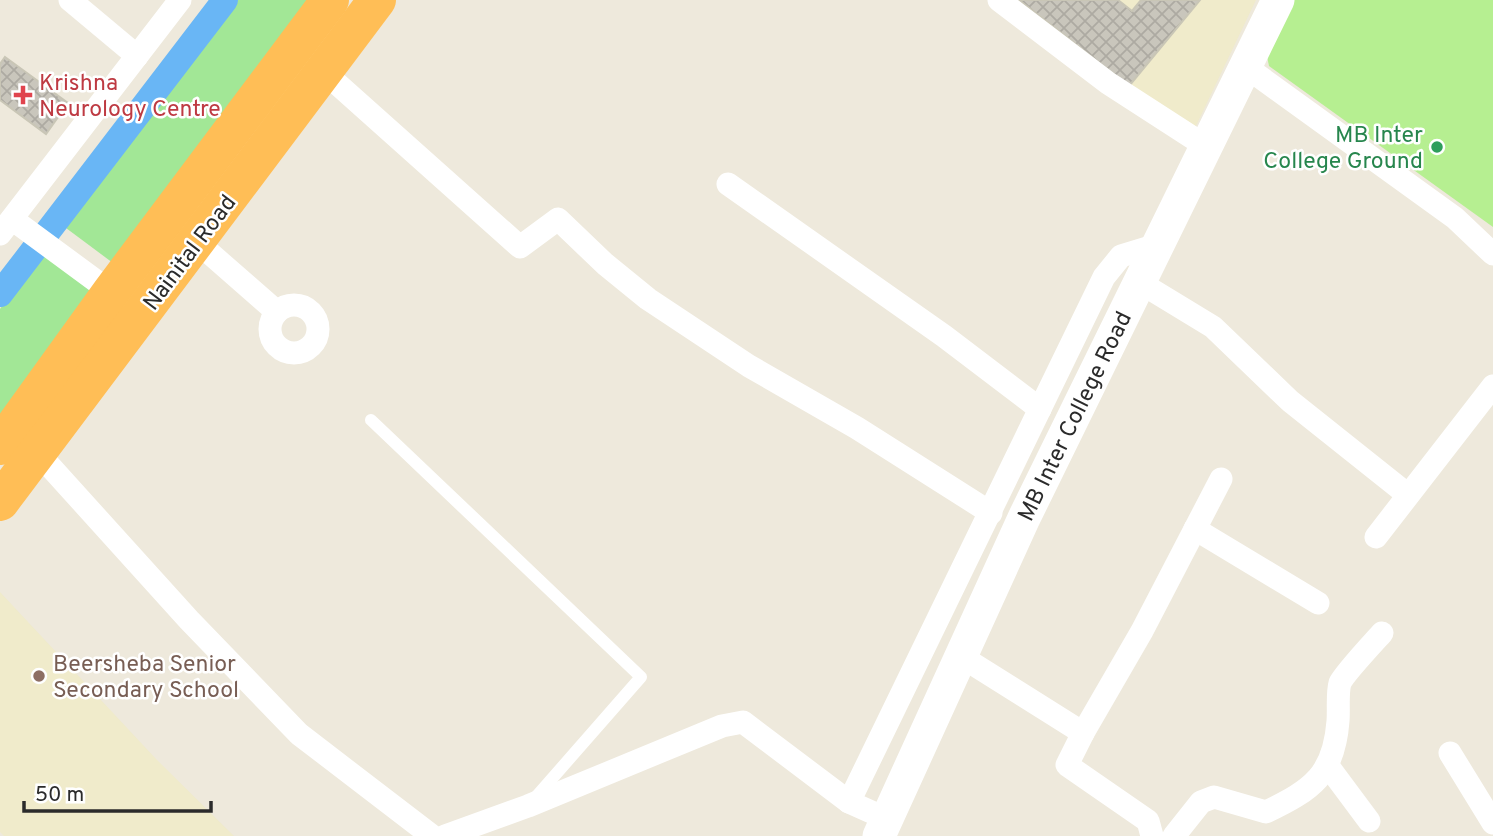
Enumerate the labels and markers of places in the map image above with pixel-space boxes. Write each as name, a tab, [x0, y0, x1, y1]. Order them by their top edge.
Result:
place label: Krishna Neurology Centre	[39, 70, 221, 125]
marker: Krishna Neurology Centre	[13, 85, 33, 105]
place label: MB Inter College Ground	[1263, 122, 1423, 177]
marker: MB Inter College Ground	[1429, 139, 1445, 155]
place label: Beersheba Senior Secondary School	[53, 651, 239, 706]
marker: Beersheba Senior Secondary School	[31, 668, 47, 684]

